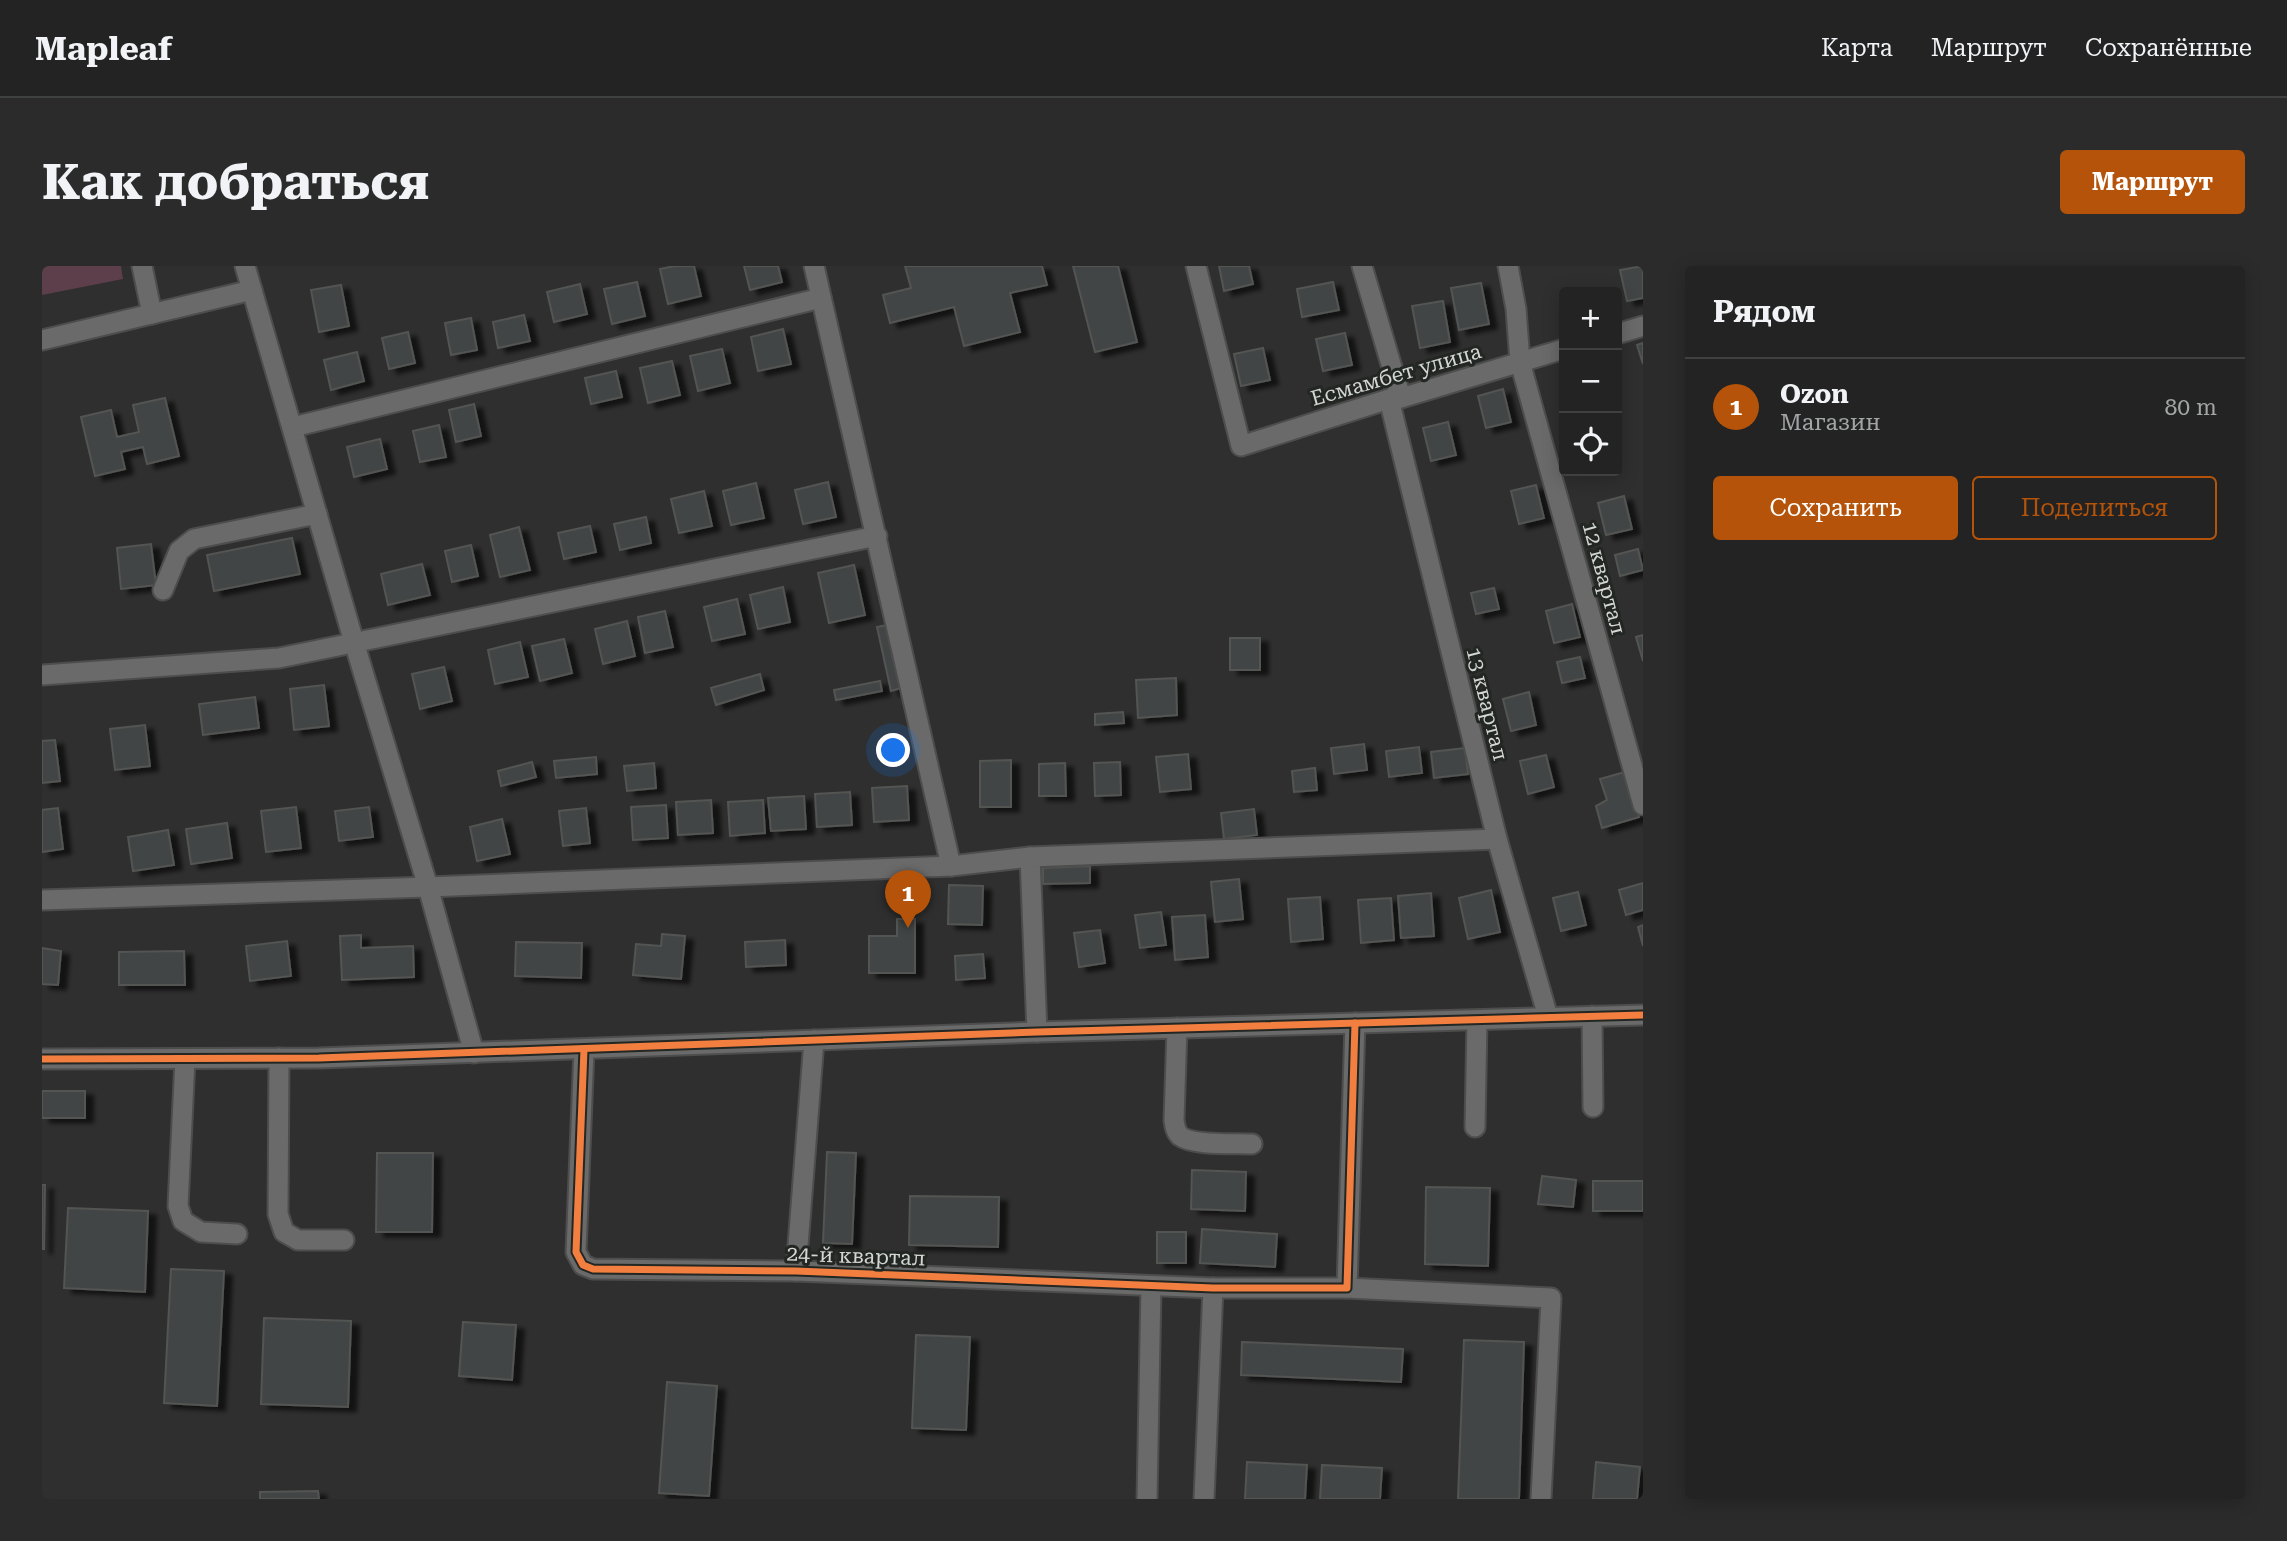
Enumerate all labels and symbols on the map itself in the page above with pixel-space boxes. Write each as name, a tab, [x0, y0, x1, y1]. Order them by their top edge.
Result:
street label: Есмамбет улица	[1308, 339, 1485, 411]
street label: 12 квартал	[1577, 519, 1631, 637]
street label: 13 квартал	[1461, 645, 1513, 763]
your location	[876, 733, 910, 767]
pin: 1	[885, 870, 931, 928]
street label: 24-й квартал	[786, 1242, 926, 1270]

